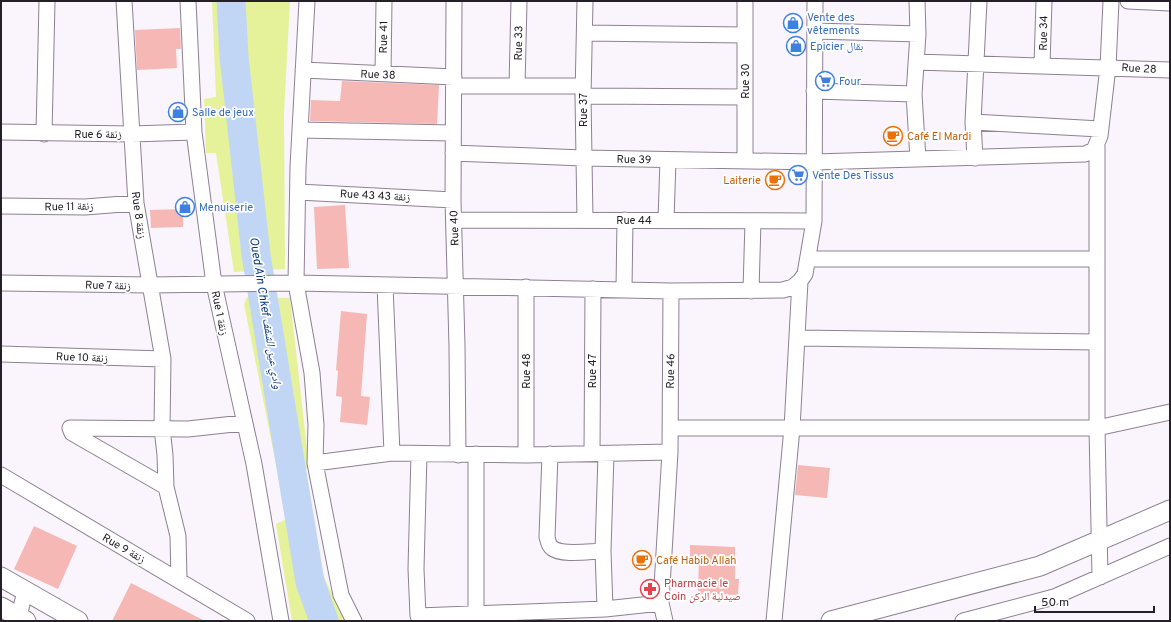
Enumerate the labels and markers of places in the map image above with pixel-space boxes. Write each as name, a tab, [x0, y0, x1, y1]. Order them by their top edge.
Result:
place label: Vente des vêtements	[807, 11, 860, 38]
shop icon: Vente des vêtements	[782, 12, 804, 34]
shop icon: Epicier بقال	[785, 35, 807, 57]
place label: Epicier بقال	[810, 40, 863, 54]
supermarket icon: Four	[814, 70, 836, 92]
place label: Four	[839, 75, 862, 89]
shop icon: Salle de jeux	[167, 101, 189, 123]
place label: Salle de jeux	[192, 106, 254, 120]
cafe icon: Café El Mardi	[882, 125, 904, 147]
place label: Café El Mardi	[907, 130, 971, 144]
supermarket icon: Vente Des Tissus	[787, 164, 809, 186]
cafe icon: Laiterie	[764, 169, 786, 191]
place label: Vente Des Tissus	[812, 169, 894, 183]
place label: Laiterie	[723, 174, 761, 188]
shop icon: Menuiserie	[174, 196, 196, 218]
place label: Menuiserie	[199, 201, 253, 215]
cafe icon: Café Habib Allah	[631, 549, 653, 571]
place label: Café Habib Allah	[656, 554, 736, 568]
place label: Pharmacie le Coin صيدلية الركن	[664, 577, 741, 604]
pharmacy icon: Pharmacie le Coin صيدلية الركن	[639, 578, 661, 600]

